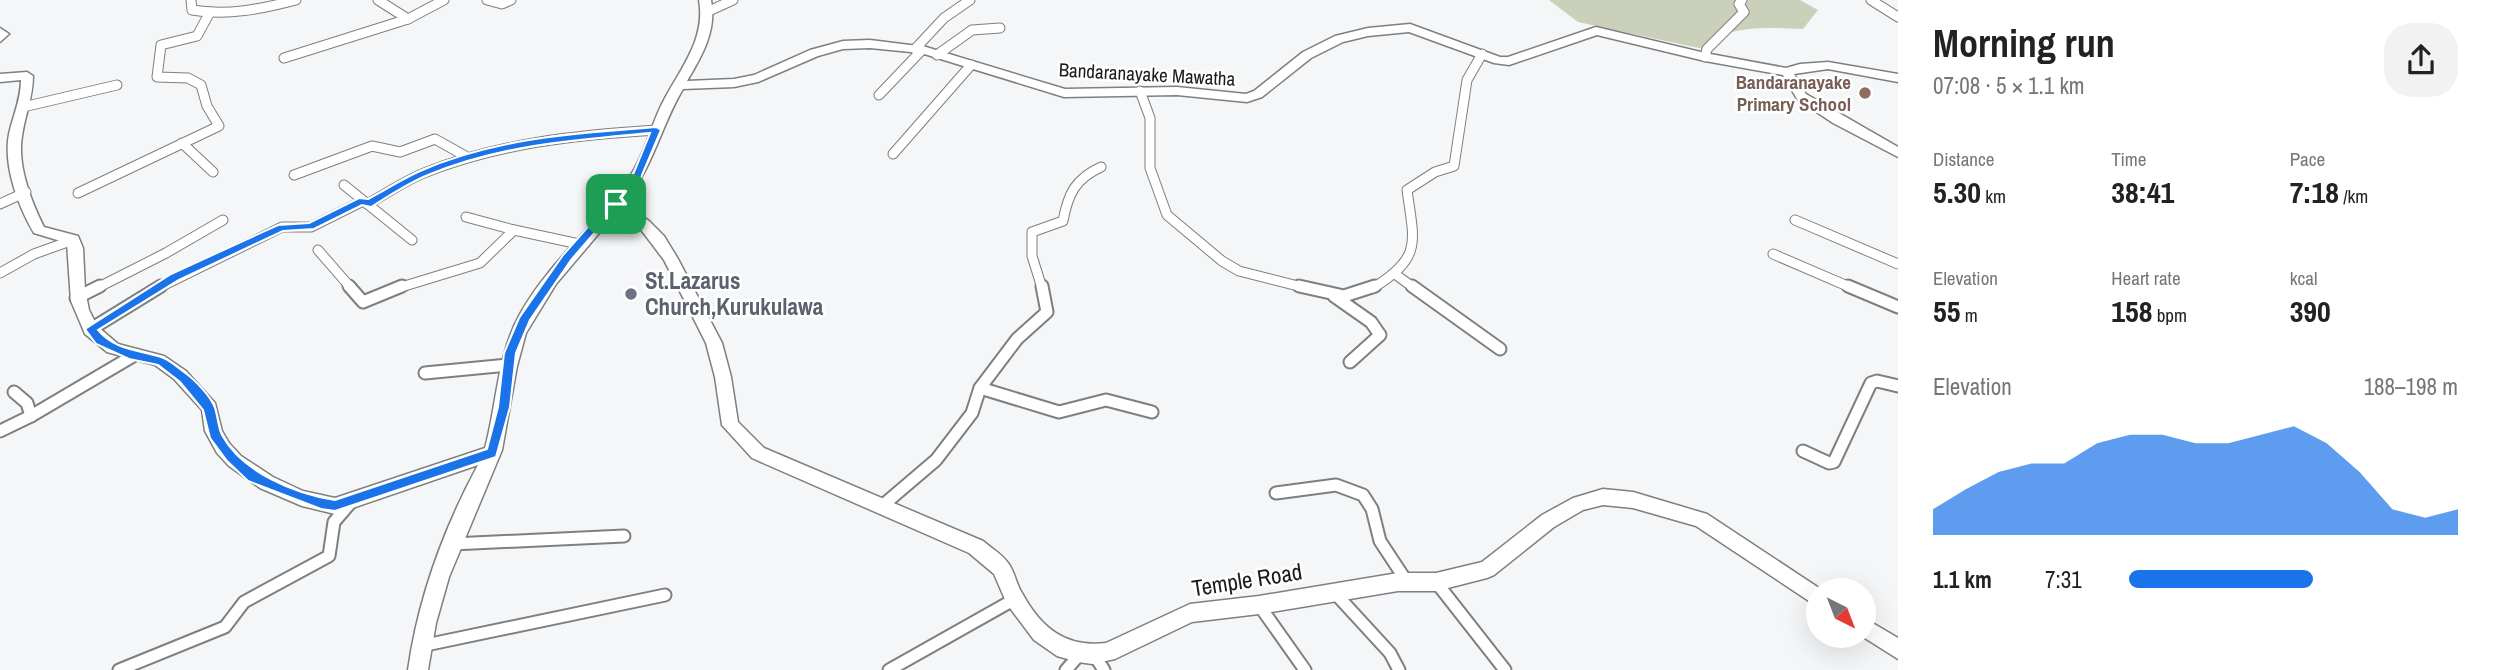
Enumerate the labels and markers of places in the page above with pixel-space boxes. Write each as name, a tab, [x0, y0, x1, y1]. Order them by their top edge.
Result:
place label: Bandaranayake Primary School	[1736, 69, 1851, 117]
marker: Bandaranayake Primary School	[1857, 85, 1873, 101]
pin	[586, 174, 646, 234]
place label: St.Lazarus Church,Kurukulawa	[645, 265, 824, 322]
marker: St.Lazarus Church,Kurukulawa	[623, 286, 639, 302]

